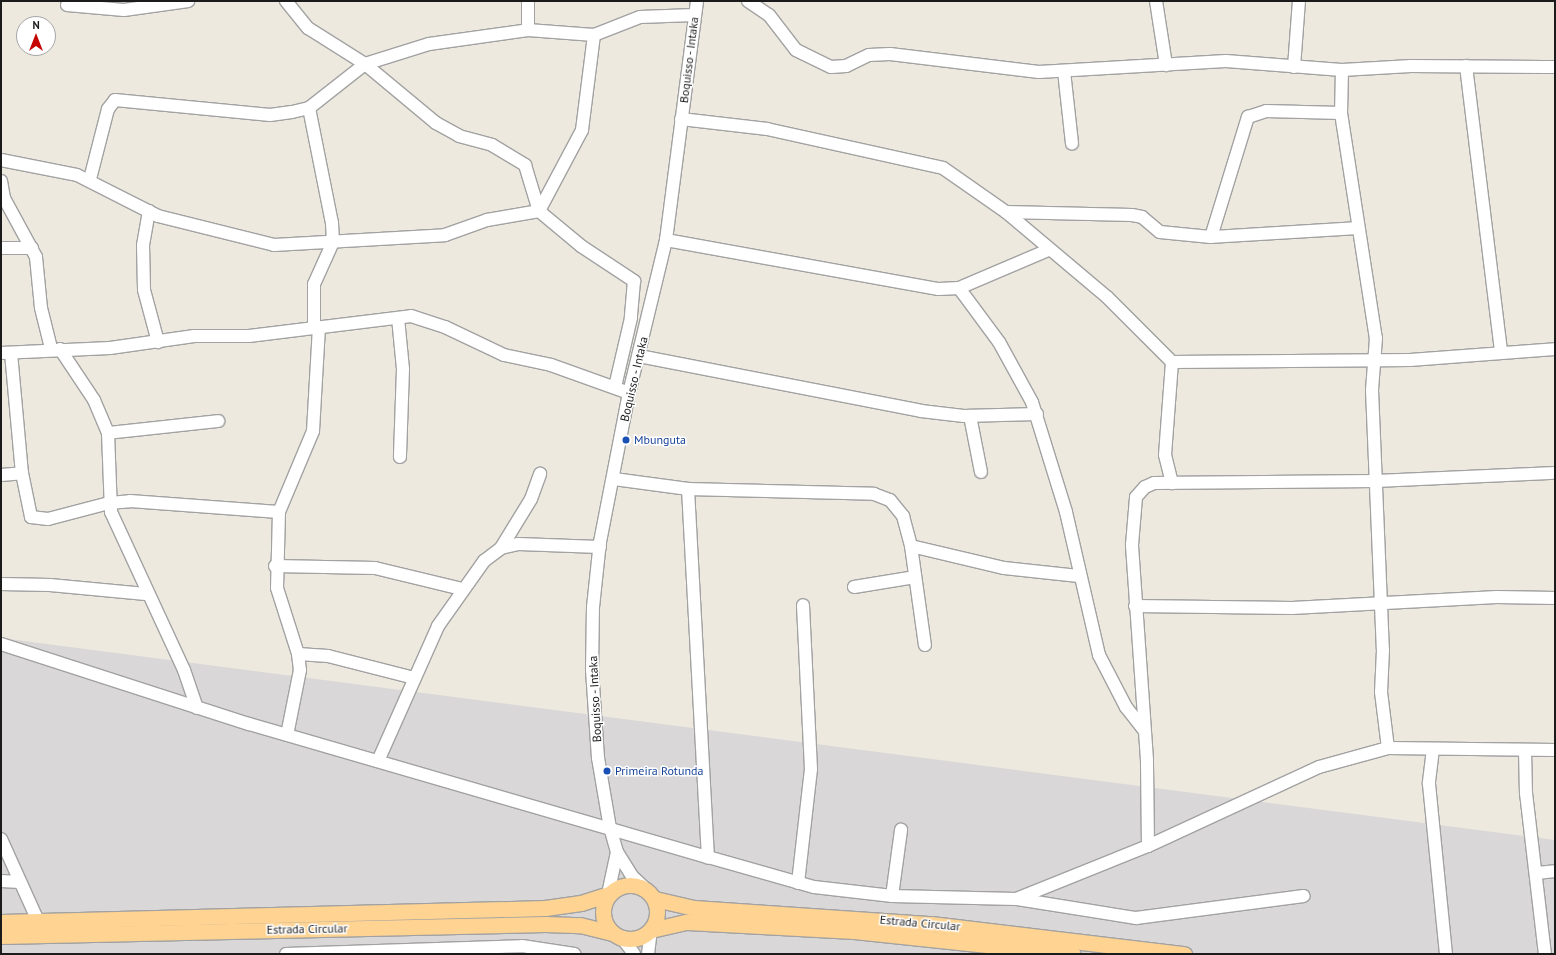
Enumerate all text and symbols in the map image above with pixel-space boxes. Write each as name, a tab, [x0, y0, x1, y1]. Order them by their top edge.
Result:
street label: Boquisso - Intaka	[676, 15, 702, 105]
north arrow	[16, 16, 56, 56]
text: N	[32, 18, 40, 32]
street label: Boquisso - Intaka	[617, 334, 651, 424]
place label: Mbunguta	[634, 433, 686, 447]
marker: Mbunguta	[621, 435, 631, 445]
street label: Boquisso - Intaka	[585, 654, 605, 744]
place label: Primeira Rotunda	[615, 764, 703, 778]
marker: Primeira Rotunda	[602, 766, 612, 776]
street label: Estrada Circular	[879, 912, 961, 934]
street label: Estrada Circular	[267, 921, 347, 937]

